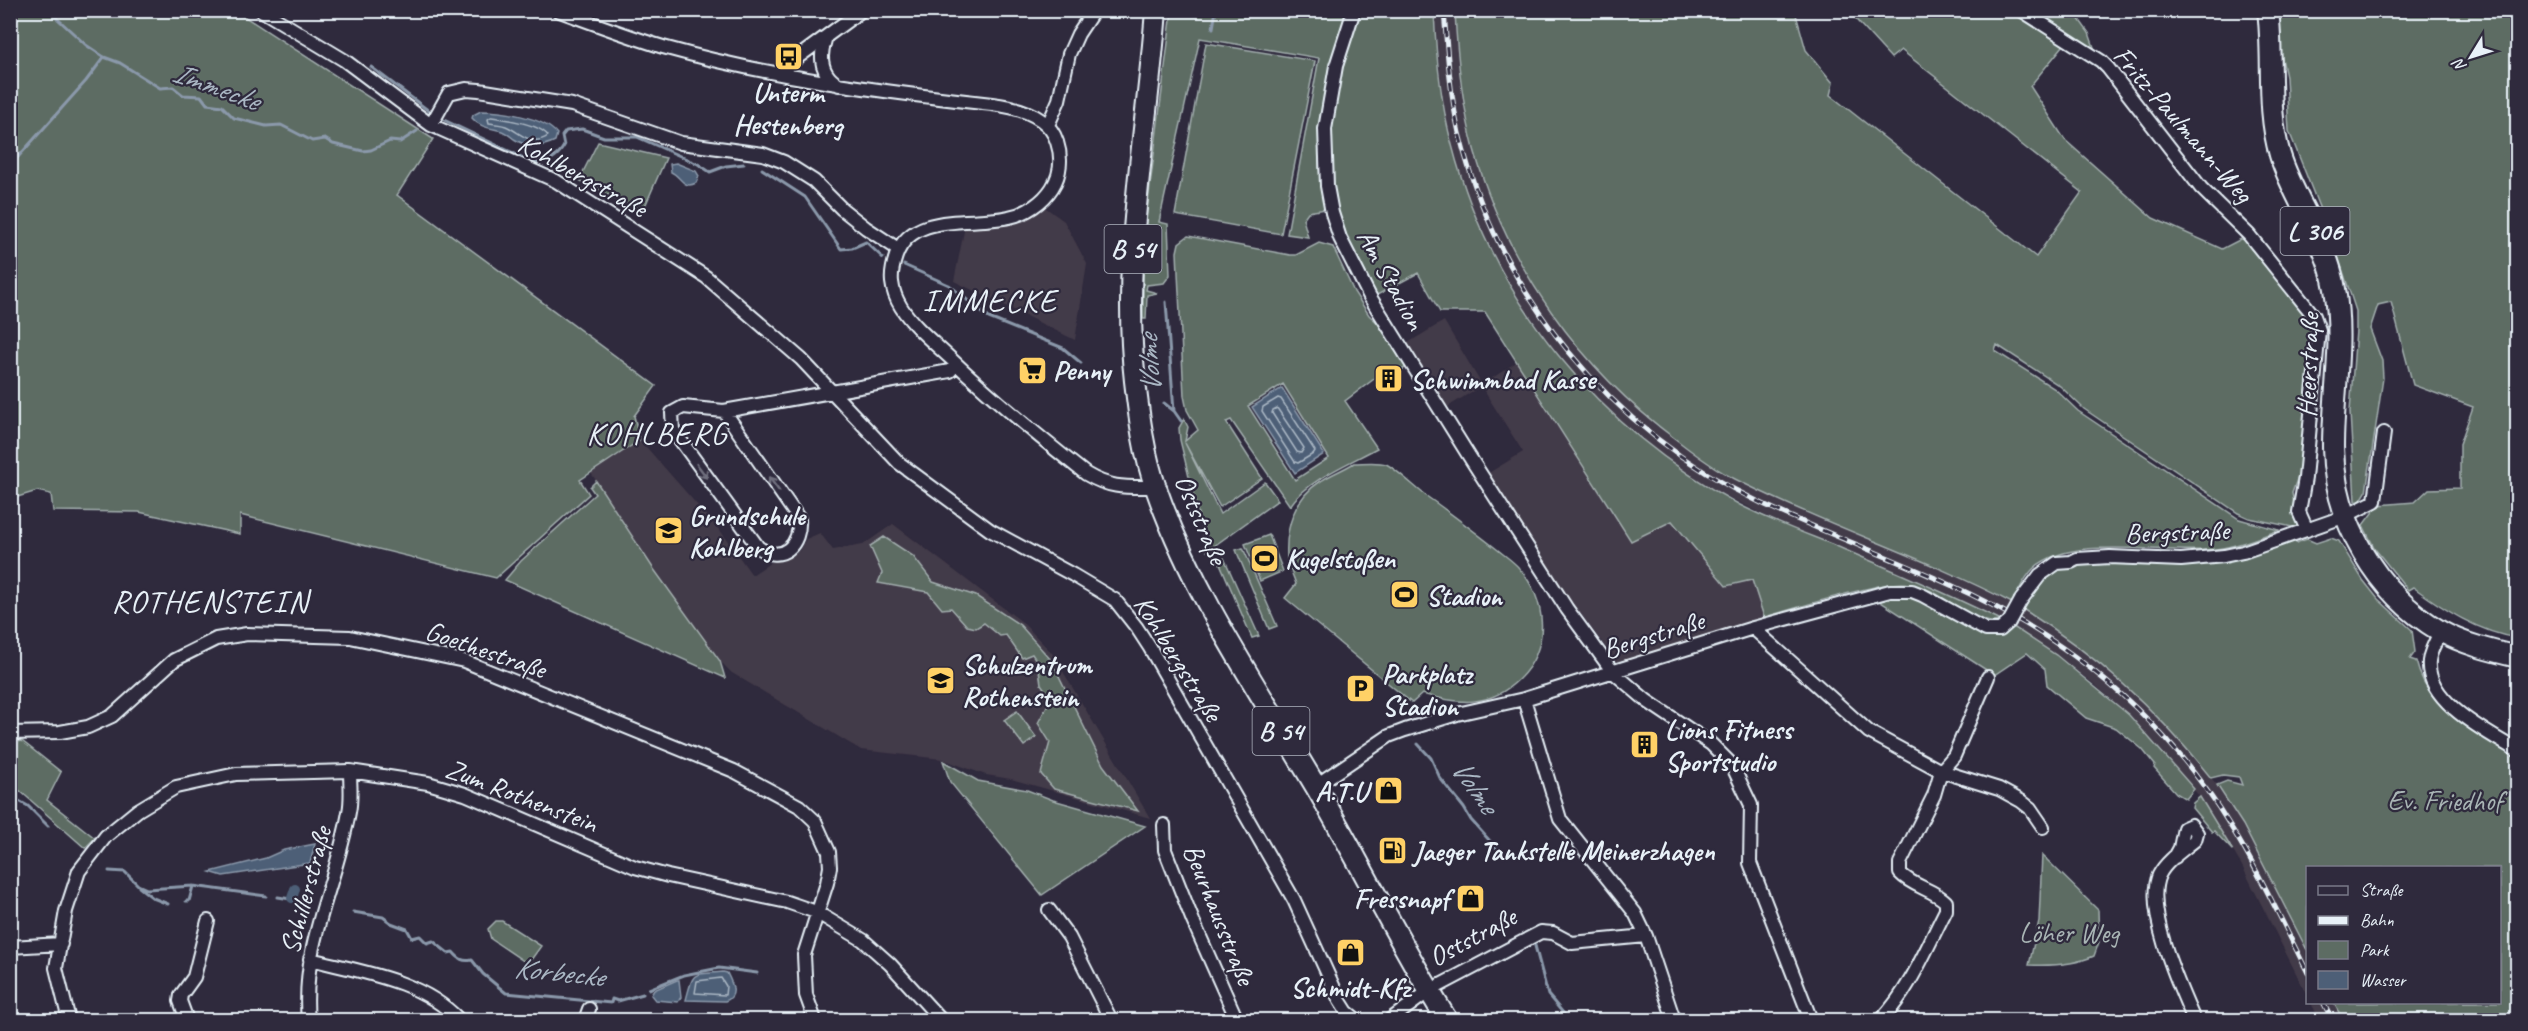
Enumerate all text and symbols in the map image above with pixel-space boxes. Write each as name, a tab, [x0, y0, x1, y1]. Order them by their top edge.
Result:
north arrow	[2441, 27, 2501, 87]
street label: Fritz-Paulmann-Weg	[2106, 39, 2262, 211]
bus stop icon: Unterm Hestenberg	[772, 40, 804, 72]
water label: Immecke	[168, 53, 268, 120]
text: N	[2447, 53, 2471, 76]
place label: Unterm Hestenberg	[734, 75, 845, 142]
street label: Kohlbergstraße	[512, 126, 655, 226]
road number: L 306	[2280, 207, 2350, 255]
street label: Am Stadion	[1350, 222, 1434, 337]
road number: B 54	[1104, 225, 1162, 273]
district label: IMMECKE	[923, 280, 1060, 321]
street label: Heerstraße	[2288, 310, 2327, 418]
water label: Volme	[1128, 330, 1170, 394]
place label: Penny	[1053, 353, 1114, 388]
supermarket icon: Penny	[1016, 354, 1048, 386]
place label: Schwimmbad Kasse	[1410, 362, 1598, 397]
building icon: Schwimmbad Kasse	[1373, 363, 1405, 395]
district label: KOHLBERG	[586, 413, 729, 454]
one-way arrow	[696, 462, 708, 478]
street label: Oststraße	[1167, 469, 1237, 571]
one-way arrow	[768, 476, 780, 492]
place label: Grundschule Kohlberg	[689, 498, 808, 565]
street label: Bergstraße	[2124, 512, 2232, 551]
school or university icon: Grundschule Kohlberg	[652, 515, 684, 547]
place label: Kugelstoßen	[1285, 541, 1396, 576]
sports icon: Kugelstoßen	[1248, 542, 1280, 574]
place label: Stadion	[1426, 578, 1504, 613]
sports icon: Stadion	[1389, 579, 1421, 611]
district label: ROTHENSTEIN	[111, 581, 312, 622]
street label: Kohlbergstraße	[1126, 589, 1232, 729]
street label: Bergstraße	[1598, 602, 1710, 666]
street label: Goethestraße	[421, 613, 552, 687]
place label: Schulzentrum Rothenstein	[962, 647, 1094, 714]
place label: Parkplatz Stadion	[1382, 656, 1474, 723]
school or university icon: Schulzentrum Rothenstein	[925, 664, 957, 696]
parking icon: Parkplatz Stadion	[1345, 673, 1377, 705]
road number: B 54	[1252, 707, 1310, 755]
place label: Lions Fitness Sportstudio	[1665, 712, 1795, 779]
building icon: Lions Fitness Sportstudio	[1628, 729, 1660, 761]
street label: Zum Rothenstein	[441, 750, 604, 841]
water label: Volme	[1443, 752, 1510, 824]
place label: A.T.U	[1315, 774, 1373, 809]
shop icon: A.T.U	[1372, 775, 1404, 807]
park label: Ev. Friedhof	[2388, 783, 2508, 818]
street label: Schillerstraße	[272, 821, 340, 958]
place label: Jaeger Tankstelle Meinerzhagen	[1411, 833, 1716, 868]
fuel station icon: Jaeger Tankstelle Meinerzhagen	[1376, 834, 1408, 866]
street label: Beurhausstraße	[1175, 839, 1264, 991]
legend	[2306, 866, 2501, 1004]
text: Straße	[2360, 879, 2404, 901]
place label: Fressnapf	[1354, 881, 1456, 916]
shop icon: Fressnapf	[1454, 882, 1486, 914]
street label: Oststraße	[1422, 898, 1524, 974]
text: Bahn	[2360, 909, 2395, 931]
park label: Löher Weg	[2019, 915, 2121, 950]
shop icon: Schmidt-Kfz	[1334, 936, 1366, 968]
text: Park	[2360, 939, 2390, 961]
water label: Korbecke	[512, 948, 610, 996]
text: Wasser	[2360, 969, 2407, 991]
place label: Schmidt-Kfz	[1290, 970, 1413, 1005]

